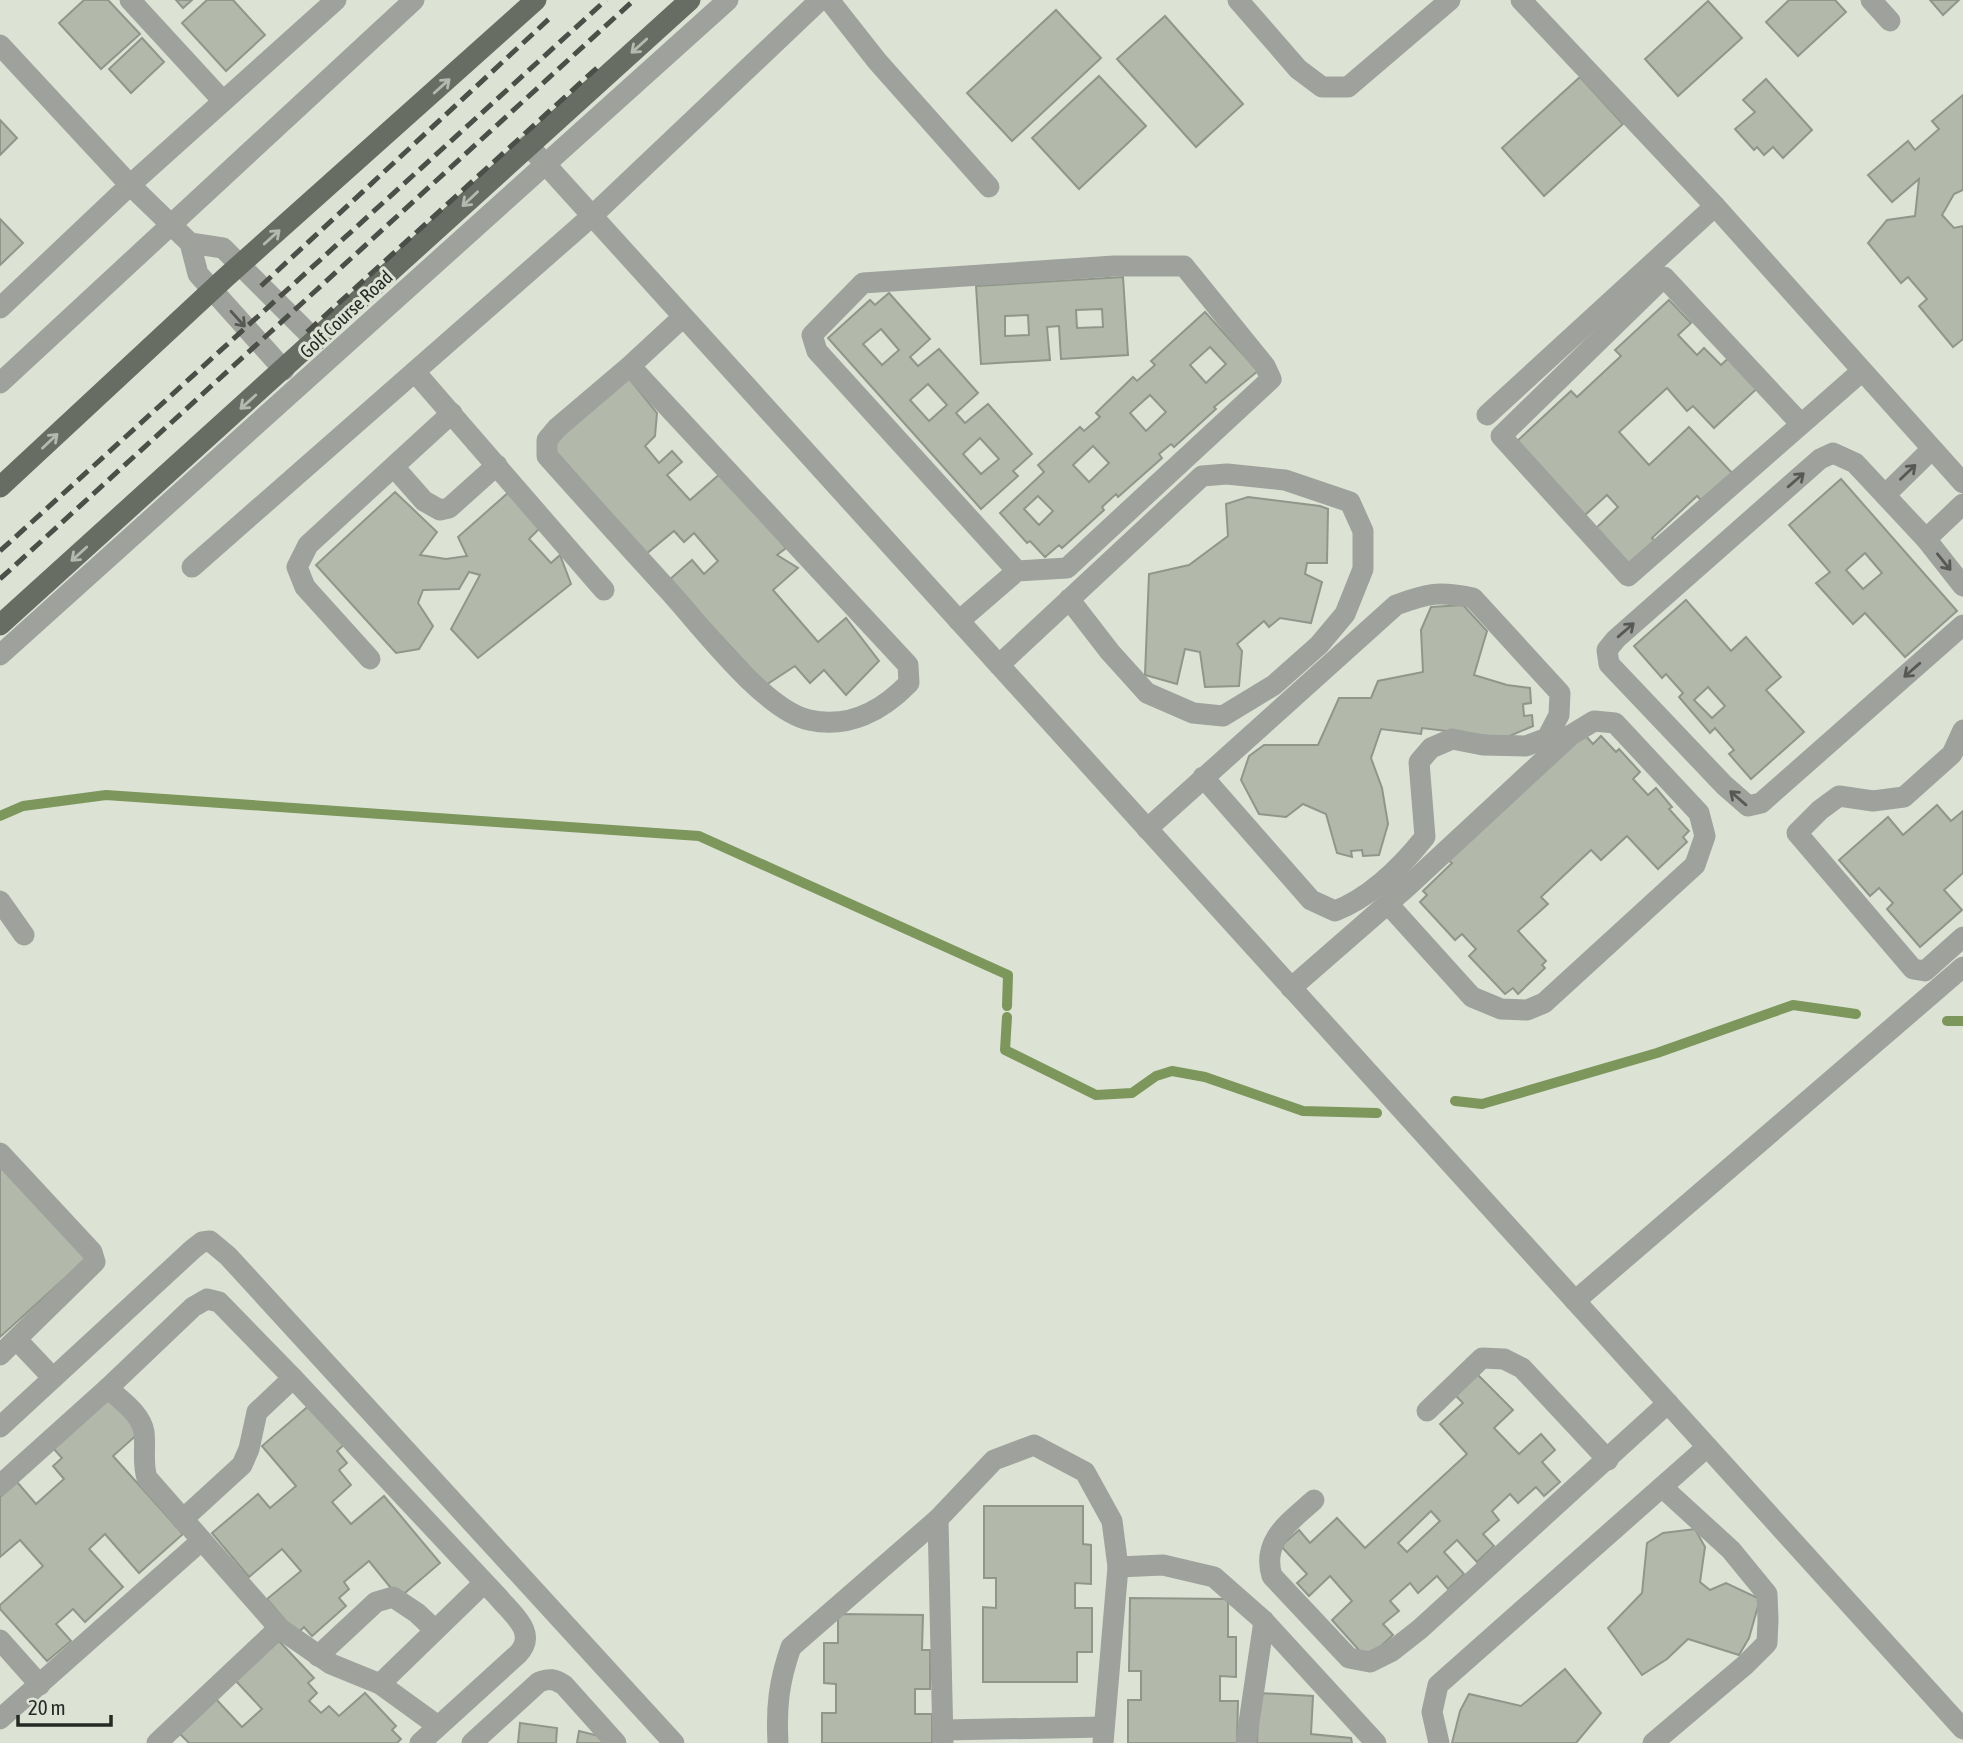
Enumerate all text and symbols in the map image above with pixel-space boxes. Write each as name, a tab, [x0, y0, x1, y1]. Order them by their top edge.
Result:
one-way arrow	[631, 37, 648, 54]
one-way arrow	[433, 78, 451, 94]
one-way arrow	[462, 190, 479, 207]
one-way arrow	[263, 229, 280, 246]
street label: Golf Course Road	[295, 266, 397, 362]
one-way arrow	[230, 310, 246, 328]
one-way arrow	[240, 394, 258, 410]
one-way arrow	[41, 432, 58, 449]
one-way arrow	[1900, 464, 1917, 481]
one-way arrow	[1787, 472, 1805, 488]
one-way arrow	[70, 546, 88, 562]
one-way arrow	[1937, 553, 1952, 571]
one-way arrow	[1616, 623, 1634, 639]
one-way arrow	[1903, 662, 1921, 678]
one-way arrow	[1730, 790, 1748, 806]
scale bar	[18, 1684, 110, 1728]
text: 20 m	[28, 1695, 66, 1719]

